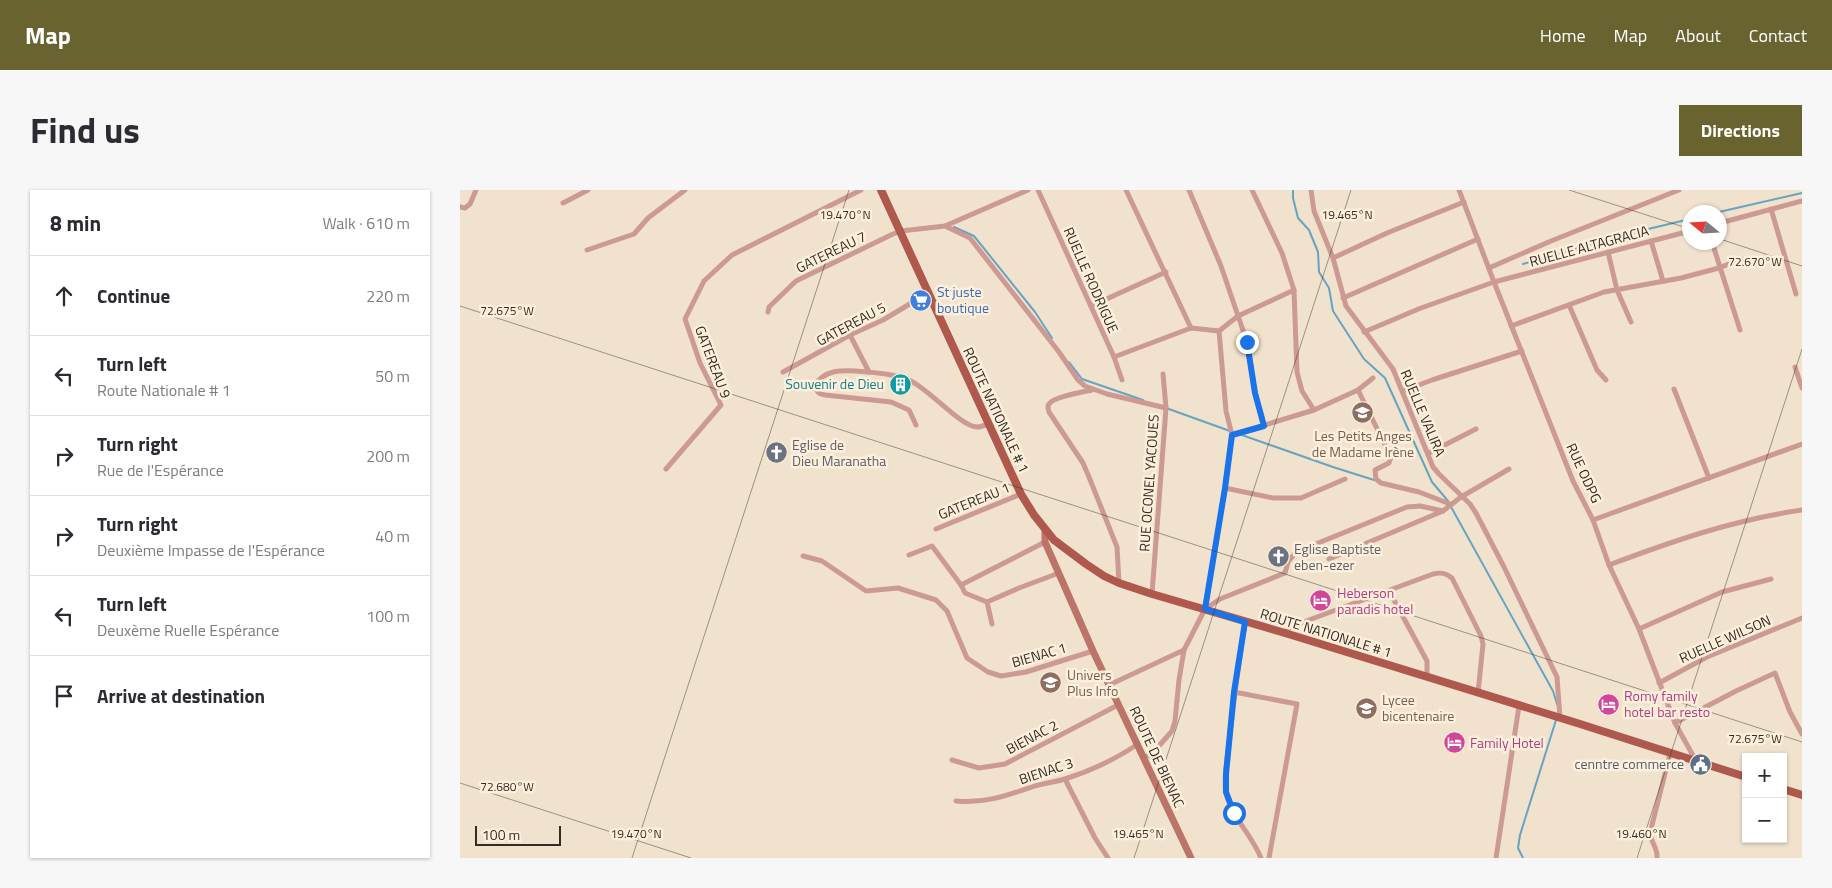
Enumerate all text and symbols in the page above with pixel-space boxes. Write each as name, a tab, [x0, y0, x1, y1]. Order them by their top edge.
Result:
text: Map	[25, 17, 71, 53]
text: Home	[1540, 22, 1586, 49]
text: Map	[1614, 22, 1647, 49]
text: About	[1675, 22, 1721, 49]
text: Contact	[1749, 22, 1807, 49]
text: Find us	[30, 103, 140, 157]
button: Directions	[1679, 105, 1802, 156]
text: 19.470°N	[819, 205, 871, 224]
text: 19.465°N	[1321, 205, 1373, 224]
north arrow	[1682, 205, 1727, 250]
text: 8 min	[50, 207, 101, 239]
text: Walk · 610 m	[322, 211, 410, 235]
street label: RUELLE ALTAGRACIA	[1527, 219, 1652, 272]
street label: RUELLE RODRIGUE	[1059, 223, 1124, 336]
street label: GATEREAU 7	[792, 225, 870, 278]
text: 72.670°W	[1728, 252, 1782, 271]
text: Continue	[97, 281, 170, 310]
place label: St juste boutique	[937, 281, 989, 318]
icon: ahead	[50, 282, 78, 310]
text: 220 m	[366, 284, 410, 308]
supermarket icon: St juste boutique	[909, 288, 933, 312]
street label: GATEREAU 5	[812, 296, 889, 351]
text: 72.675°W	[480, 301, 534, 320]
street label: GATEREAU 9	[690, 323, 737, 401]
route end	[1236, 331, 1259, 354]
street label: ROUTE NATIONALE # 1	[958, 344, 1035, 476]
text: Turn left	[97, 349, 167, 378]
icon: left	[50, 362, 78, 390]
text: 50 m	[375, 364, 410, 388]
street label: RUELLE VALIRA	[1396, 366, 1451, 460]
building icon: Souvenir de Dieu	[888, 372, 912, 396]
place label: Souvenir de Dieu	[785, 373, 884, 394]
text: Route Nationale # 1	[97, 378, 231, 402]
school or university icon: Les Petits Anges de Madame Irène	[1351, 401, 1375, 425]
street label: RUE OCONEL YACOUES	[1133, 414, 1164, 552]
place label: Les Petits Anges de Madame Irène	[1312, 425, 1414, 462]
text: Turn right	[97, 429, 178, 458]
place label: Eglise de Dieu Maranatha	[792, 434, 886, 471]
street label: RUE ODPG	[1561, 439, 1607, 506]
church icon: Eglise de Dieu Maranatha	[764, 441, 788, 465]
icon: right	[50, 442, 78, 470]
text: 200 m	[366, 444, 410, 468]
text: Rue de l'Espérance	[97, 458, 224, 482]
street label: GATEREAU 1	[935, 477, 1013, 525]
text: Turn right	[97, 509, 178, 538]
icon: right	[50, 522, 78, 550]
text: 40 m	[375, 524, 410, 548]
text: Deuxième Impasse de l'Espérance	[97, 538, 325, 562]
place label: Eglise Baptiste eben-ezer	[1294, 538, 1381, 575]
church icon: Eglise Baptiste eben-ezer	[1266, 545, 1290, 569]
place label: Heberson paradis hotel	[1337, 582, 1413, 619]
text: Turn left	[97, 589, 167, 618]
hotel icon: Heberson paradis hotel	[1309, 589, 1333, 613]
icon: left	[50, 602, 78, 630]
street label: ROUTE NATIONALE # 1	[1258, 603, 1394, 662]
text: 100 m	[366, 604, 410, 628]
street label: RUELLE WILSON	[1676, 609, 1774, 668]
text: Deuxème Ruelle Espérance	[97, 618, 279, 642]
street label: BIENAC 1	[1009, 637, 1069, 672]
place label: Univers Plus Info	[1067, 664, 1118, 701]
school or university icon: Univers Plus Info	[1039, 671, 1063, 695]
text: Arrive at destination	[97, 681, 265, 710]
icon: arrive	[50, 682, 78, 710]
place label: Romy family hotel bar resto	[1624, 685, 1710, 722]
place label: Lycee bicentenaire	[1382, 689, 1454, 726]
hotel icon: Romy family hotel bar resto	[1596, 692, 1620, 716]
school or university icon: Lycee bicentenaire	[1354, 696, 1378, 720]
street label: ROUTE DE BIENAC	[1125, 703, 1190, 811]
street label: BIENAC 2	[1002, 714, 1061, 759]
text: 72.675°W	[1728, 729, 1782, 748]
hotel icon: Family Hotel	[1442, 731, 1466, 755]
place label: Family Hotel	[1470, 732, 1544, 753]
street label: BIENAC 3	[1016, 752, 1076, 789]
public building icon: cenntre commerce	[1688, 752, 1712, 776]
place label: cenntre commerce	[1574, 753, 1684, 774]
map controls	[1742, 753, 1787, 843]
button: +	[1742, 753, 1787, 798]
text: 72.680°W	[480, 777, 534, 796]
button: −	[1742, 798, 1787, 843]
route start	[1223, 802, 1246, 825]
scale bar	[475, 823, 561, 846]
text: 100 m	[482, 824, 520, 845]
text: 19.470°N	[610, 824, 662, 843]
text: 19.465°N	[1112, 824, 1164, 843]
text: 19.460°N	[1615, 824, 1667, 843]

